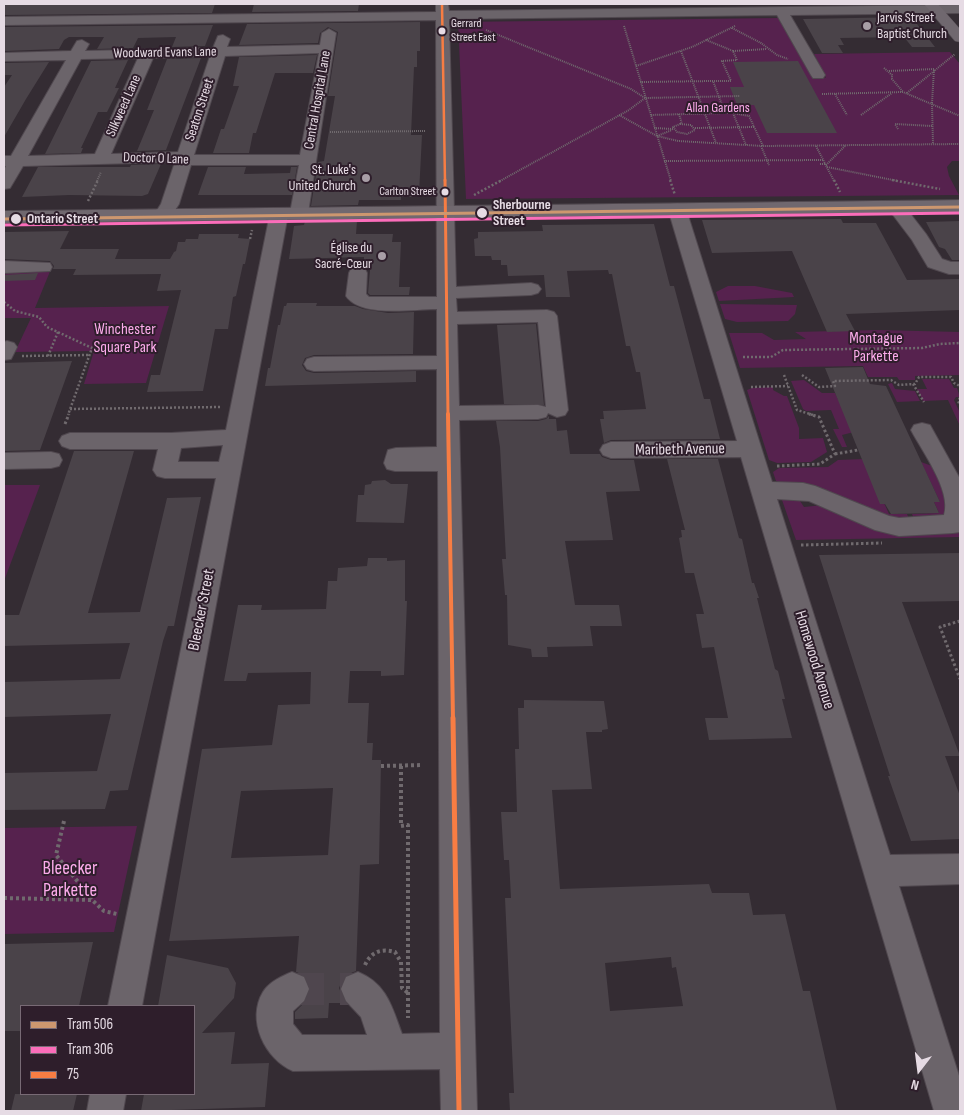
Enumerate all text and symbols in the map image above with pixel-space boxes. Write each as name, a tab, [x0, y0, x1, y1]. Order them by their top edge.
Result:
place label: Jarvis Street Baptist Church	[877, 10, 947, 42]
place label: Gerrard Street East	[451, 17, 496, 45]
marker: Jarvis Street Baptist Church	[861, 20, 873, 32]
marker: Gerrard Street East	[437, 26, 447, 36]
street label: Woodward Evans Lane	[113, 44, 217, 62]
street label: Central Hospital Lane	[301, 49, 335, 151]
street label: Silkweed Lane	[103, 72, 145, 140]
street label: Seaton Street	[182, 77, 218, 143]
park label: Allan Gardens	[686, 100, 750, 116]
street label: Doctor O Lane	[123, 149, 189, 169]
place label: St. Luke's United Church	[289, 162, 356, 194]
marker: St. Luke's United Church	[360, 172, 372, 184]
place label: Carlton Street	[379, 185, 436, 199]
marker: Carlton Street	[440, 187, 450, 197]
place label: Sherbourne Street	[493, 197, 551, 230]
marker: Sherbourne Street	[475, 206, 489, 220]
place label: Ontario Street	[27, 211, 98, 227]
marker: Ontario Street	[9, 212, 23, 226]
place label: Église du Sacré-Cœur	[315, 240, 372, 272]
marker: Église du Sacré-Cœur	[376, 250, 388, 262]
park label: Winchester Square Park	[93, 320, 157, 358]
park label: Montague Parkette	[849, 329, 903, 367]
street label: Maribeth Avenue	[635, 440, 725, 460]
street label: Bleecker Street	[185, 568, 219, 652]
street label: Homewood Avenue	[790, 608, 838, 712]
park label: Bleecker Parkette	[43, 858, 97, 902]
legend	[20, 1005, 195, 1095]
text: Tram 506	[67, 1015, 113, 1034]
text: Tram 306	[67, 1040, 113, 1059]
north arrow	[894, 1045, 944, 1095]
text: 75	[67, 1065, 79, 1084]
text: N	[909, 1076, 921, 1094]

